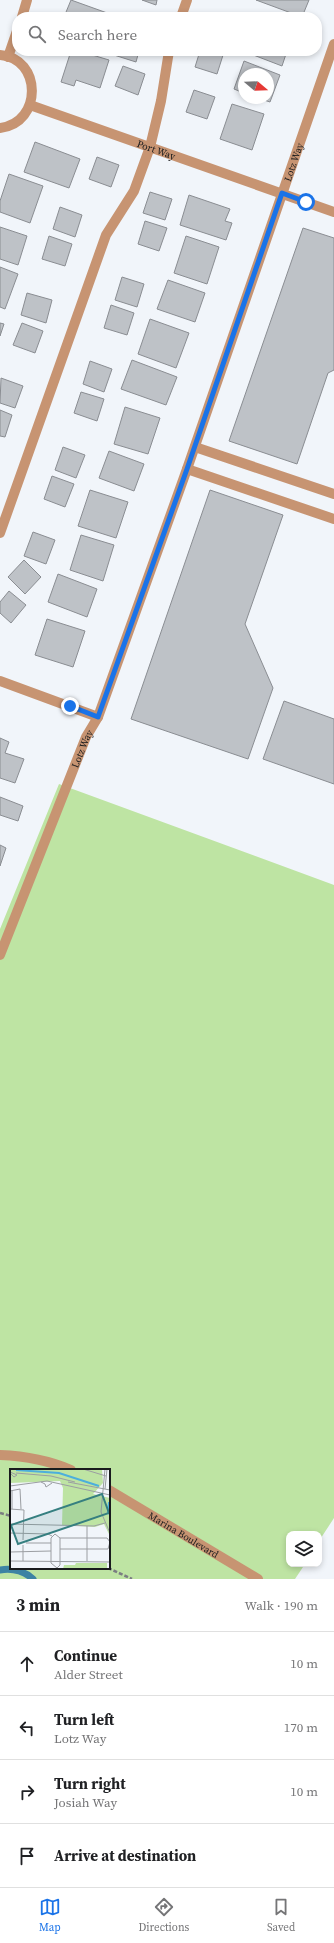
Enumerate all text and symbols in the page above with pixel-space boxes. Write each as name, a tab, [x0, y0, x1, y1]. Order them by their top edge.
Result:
search box	[12, 12, 322, 56]
icon: search	[26, 23, 48, 45]
text: Search here	[58, 24, 137, 45]
north arrow	[238, 68, 274, 104]
street label: Port Way	[135, 137, 178, 163]
street label: Lotz Way	[281, 140, 307, 183]
route start	[297, 193, 315, 211]
route end	[61, 697, 79, 715]
street label: Lotz Way	[69, 726, 96, 770]
inset map	[10, 1469, 110, 1569]
street label: Marina Boulevard	[146, 1509, 221, 1561]
map controls	[286, 1531, 322, 1567]
button: layers	[286, 1531, 322, 1567]
text: 3 min	[16, 1593, 60, 1617]
text: Walk · 190 m	[245, 1597, 318, 1614]
text: Continue	[54, 1645, 117, 1666]
icon: ahead	[16, 1653, 38, 1675]
text: 10 m	[290, 1655, 318, 1672]
text: Alder Street	[54, 1666, 123, 1683]
text: Turn left	[54, 1709, 114, 1730]
icon: left	[16, 1717, 38, 1739]
text: 170 m	[284, 1719, 318, 1736]
text: Lotz Way	[54, 1730, 106, 1747]
text: Turn right	[54, 1773, 126, 1794]
icon: right	[16, 1781, 38, 1803]
text: 10 m	[290, 1783, 318, 1800]
text: Josiah Way	[54, 1794, 117, 1811]
icon: arrive	[16, 1845, 38, 1867]
text: Arrive at destination	[54, 1845, 196, 1866]
tab: Map	[39, 1896, 61, 1935]
tab: Directions	[138, 1896, 189, 1935]
tab: Saved	[267, 1896, 295, 1935]

